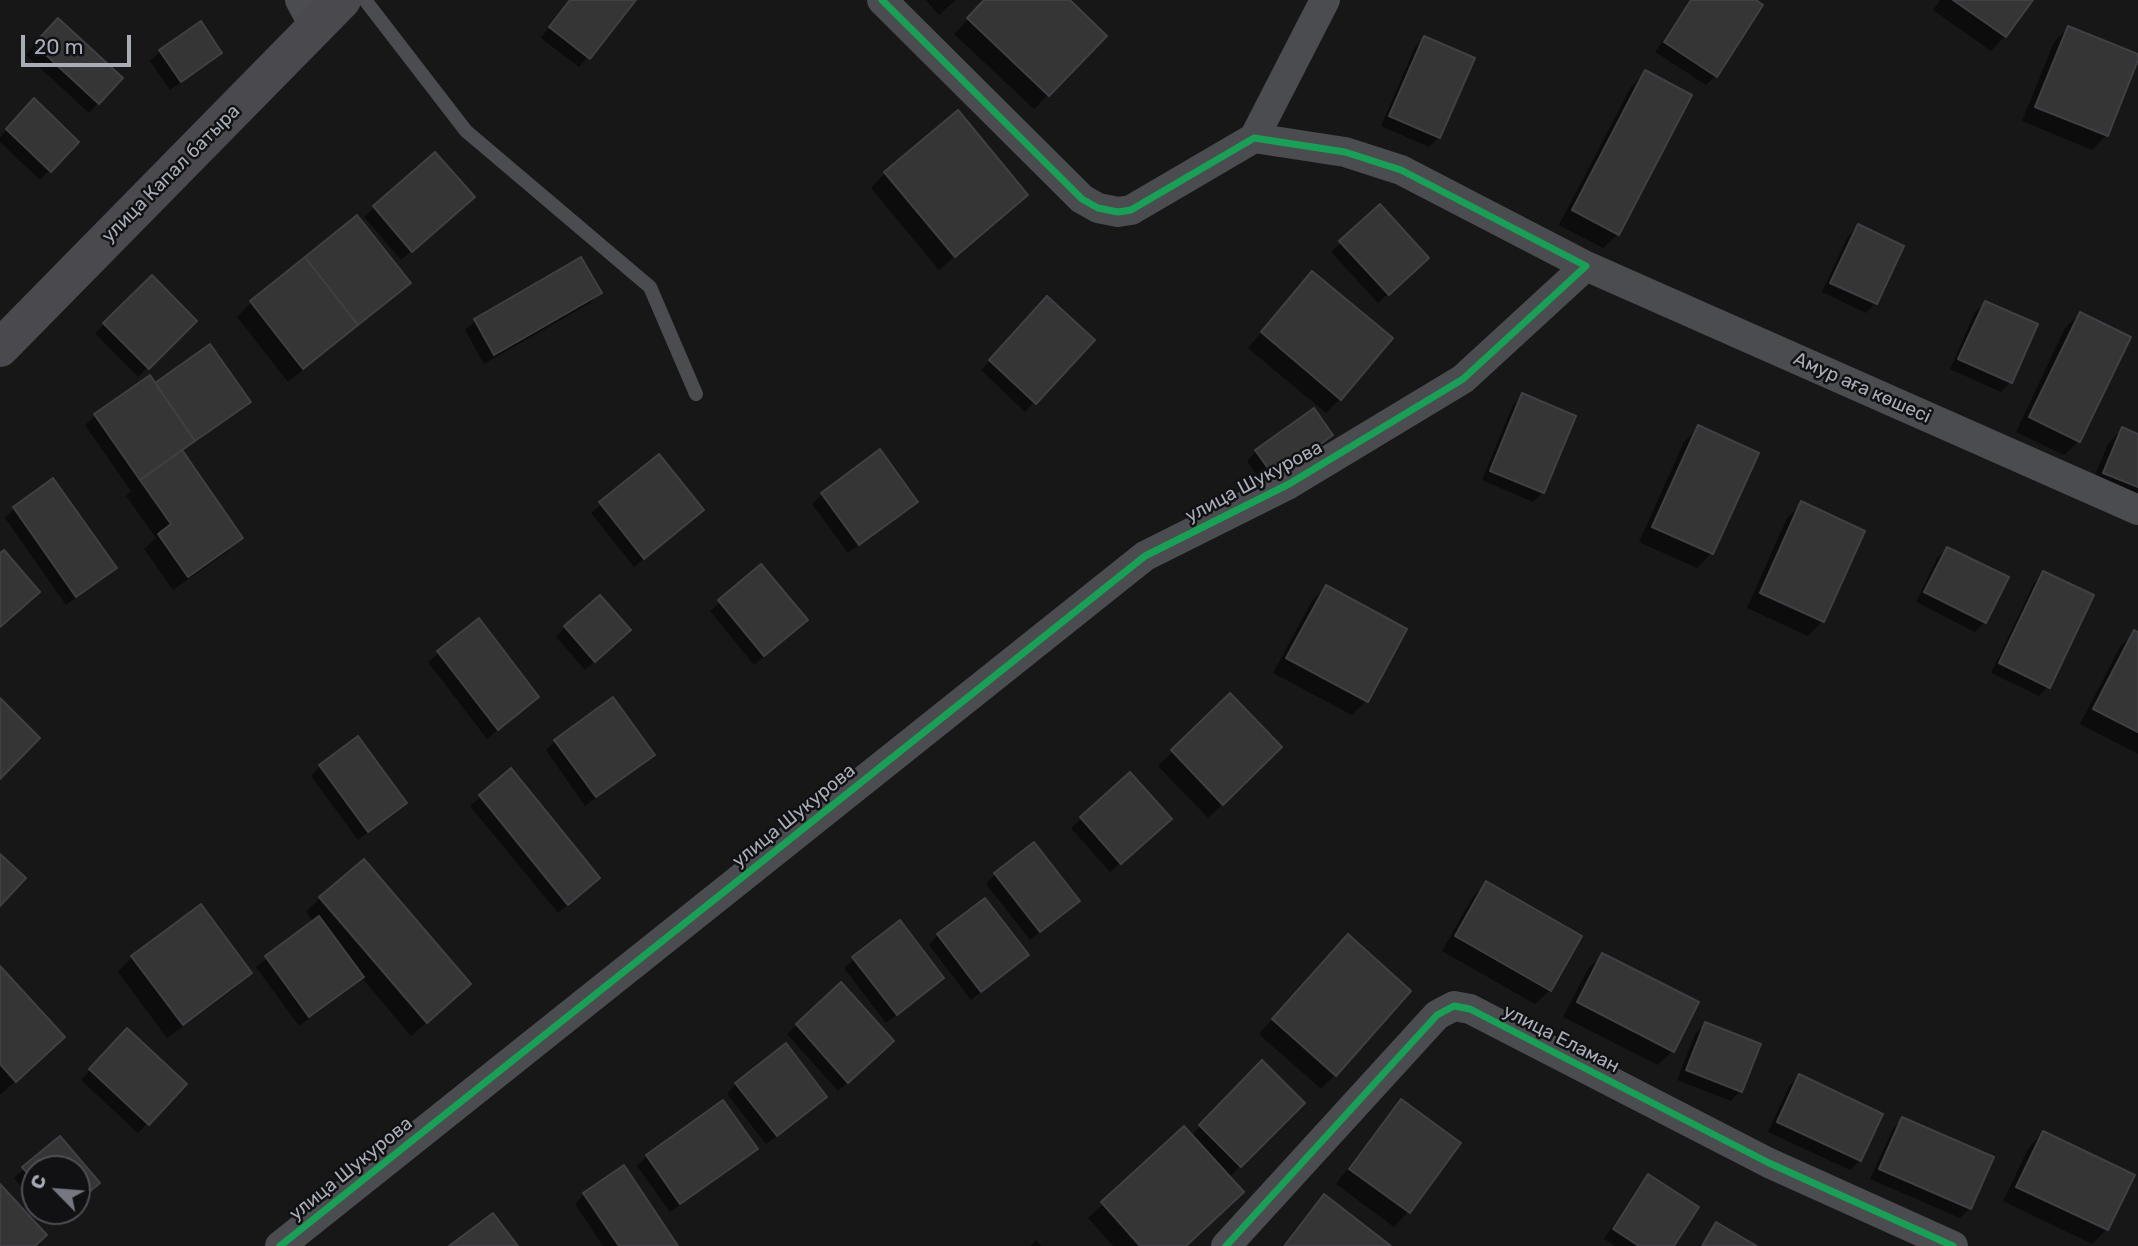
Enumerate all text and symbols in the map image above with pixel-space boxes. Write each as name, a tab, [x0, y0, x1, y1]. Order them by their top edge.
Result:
scale bar	[24, 21, 135, 65]
text: 20 m	[34, 34, 83, 59]
street label: улица Капал батыра	[97, 100, 245, 248]
street label: Амур аға көшесі	[1790, 348, 1934, 428]
street label: улица Шукурова	[1182, 436, 1326, 528]
street label: улица Шукурова	[728, 759, 860, 873]
street label: улица Еламан	[1499, 1000, 1623, 1078]
street label: улица Шукурова	[285, 1112, 417, 1226]
north arrow	[21, 1155, 91, 1225]
text: С	[25, 1171, 52, 1193]

